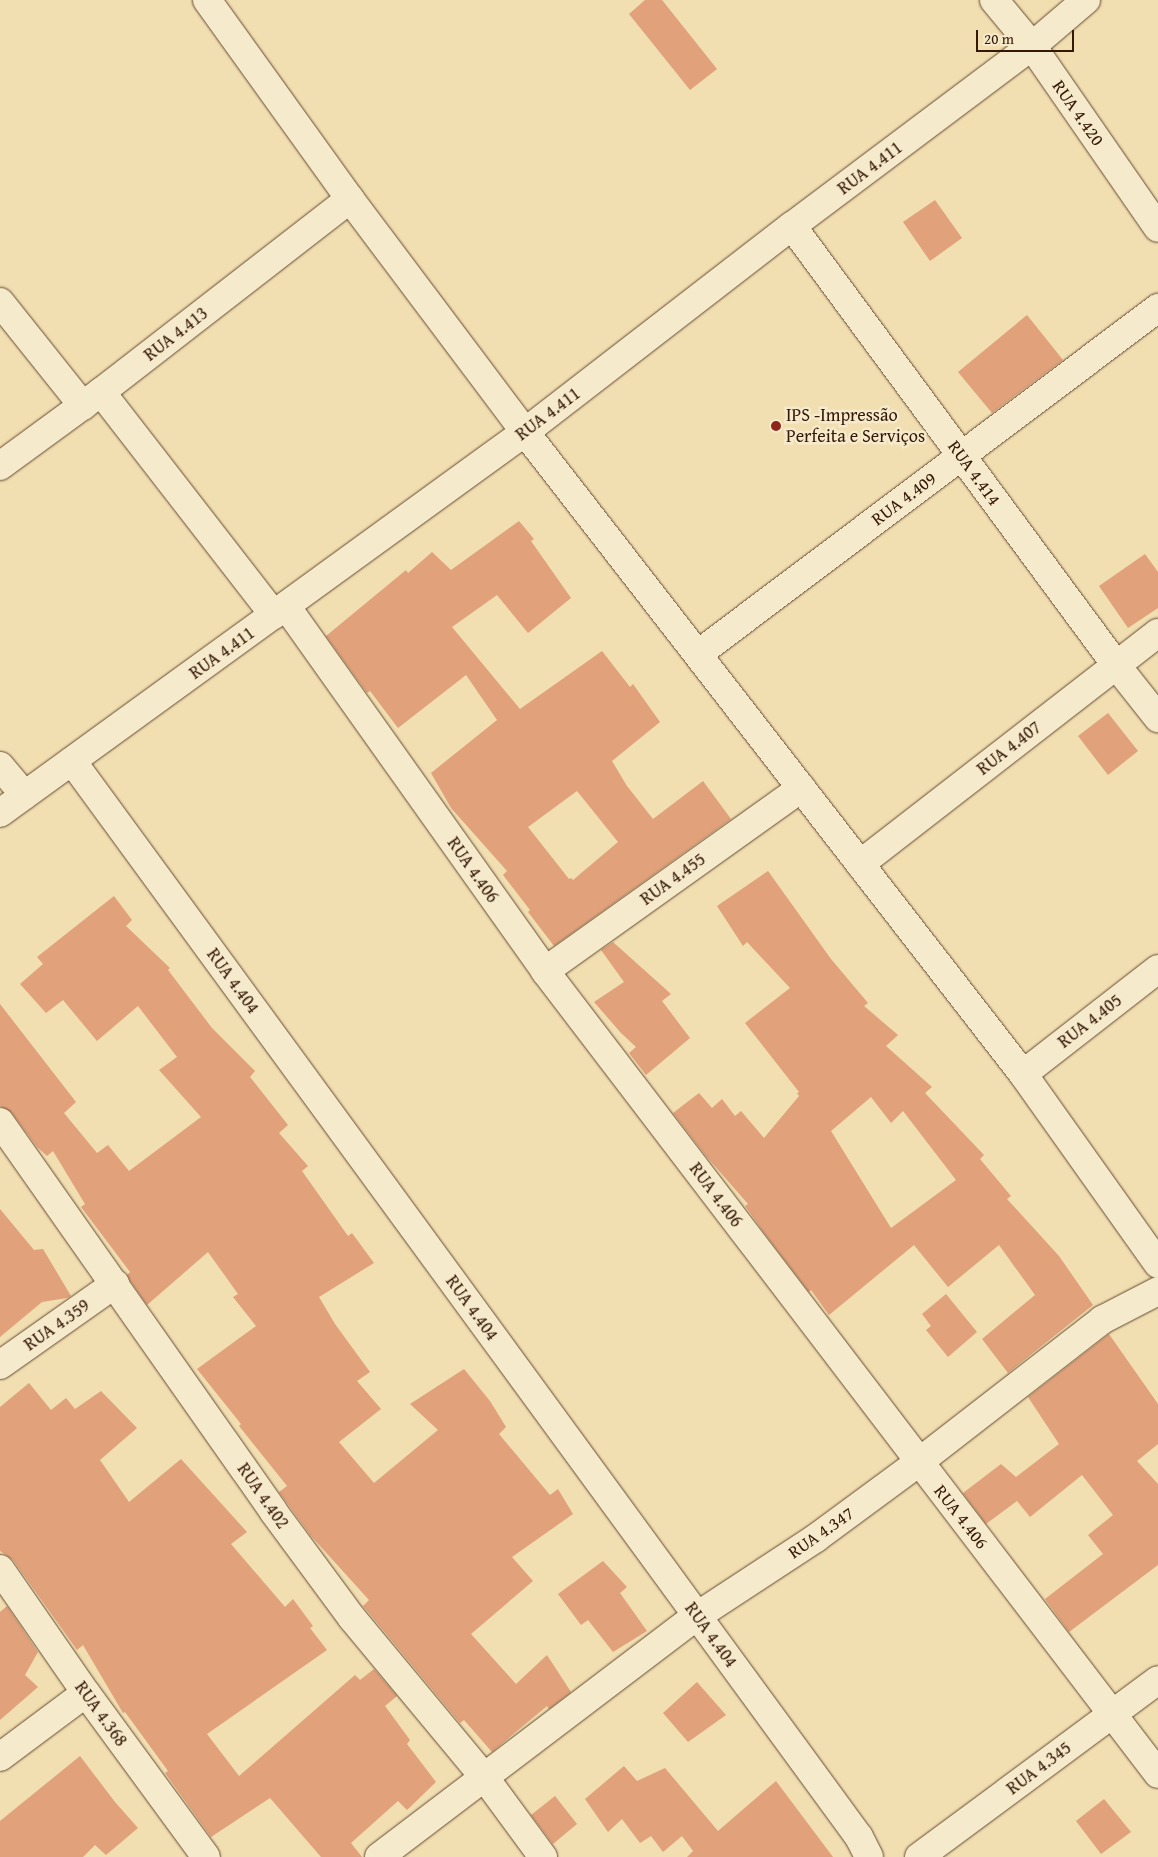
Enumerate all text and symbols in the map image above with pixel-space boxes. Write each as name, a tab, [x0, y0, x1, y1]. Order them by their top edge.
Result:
scale bar	[978, 20, 1076, 52]
text: 20 m	[984, 28, 1014, 49]
street label: RUA 4.420	[1048, 76, 1108, 150]
street label: RUA 4.411	[833, 137, 907, 199]
street label: RUA 4.413	[140, 302, 212, 366]
street label: RUA 4.411	[511, 383, 585, 445]
place label: IPS -Impressão Perfeita e Serviços	[786, 405, 925, 448]
marker: IPS -Impressão Perfeita e Serviços	[770, 420, 782, 432]
street label: RUA 4.414	[943, 436, 1005, 510]
street label: RUA 4.409	[867, 468, 941, 530]
street label: RUA 4.411	[185, 622, 259, 684]
street label: RUA 4.407	[973, 716, 1045, 780]
street label: RUA 4.406	[443, 833, 503, 907]
street label: RUA 4.455	[636, 848, 710, 910]
street label: RUA 4.404	[202, 944, 264, 1018]
street label: RUA 4.405	[1054, 989, 1126, 1053]
street label: RUA 4.406	[685, 1158, 747, 1232]
street label: RUA 4.404	[441, 1271, 503, 1345]
street label: RUA 4.359	[20, 1295, 94, 1355]
street label: RUA 4.402	[233, 1459, 293, 1533]
street label: RUA 4.406	[929, 1481, 993, 1553]
street label: RUA 4.347	[784, 1503, 858, 1563]
street label: RUA 4.404	[680, 1598, 742, 1672]
street label: RUA 4.368	[70, 1677, 132, 1751]
street label: RUA 4.345	[1002, 1737, 1076, 1799]

